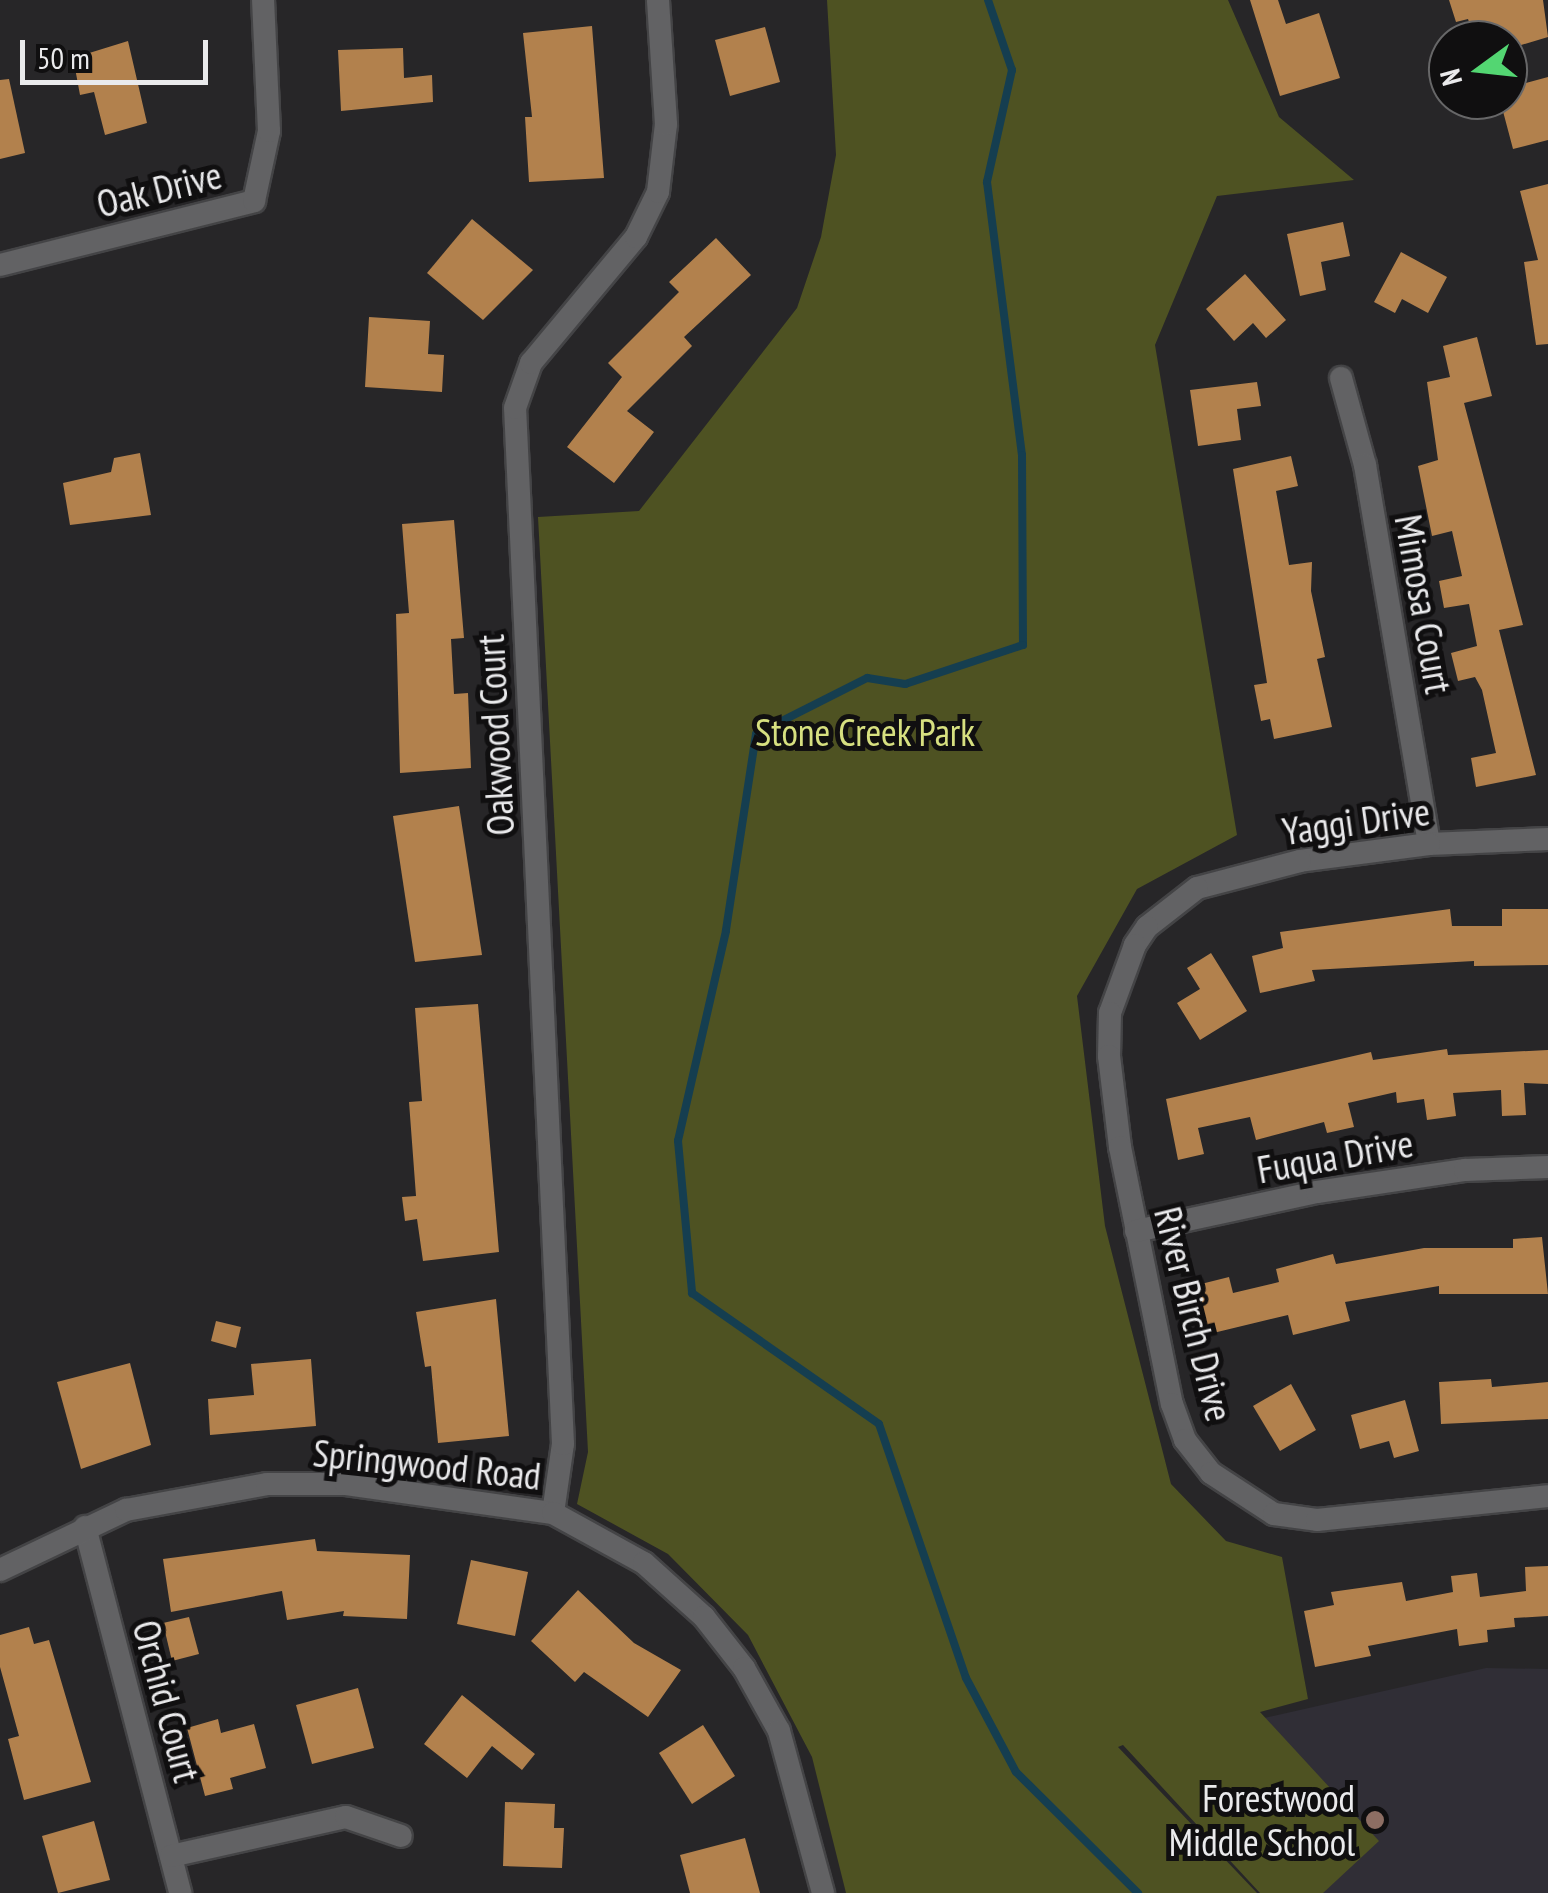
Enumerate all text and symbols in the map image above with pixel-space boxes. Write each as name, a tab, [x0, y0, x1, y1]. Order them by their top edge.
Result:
scale bar	[25, 20, 212, 82]
north arrow	[1428, 20, 1528, 120]
text: 50 m	[37, 38, 90, 77]
text: N	[1431, 65, 1470, 89]
street label: Oak Drive	[91, 151, 227, 227]
street label: Mimosa Court	[1386, 511, 1462, 697]
street label: Oakwood Court	[467, 633, 523, 837]
park label: Stone Creek Park	[755, 709, 975, 755]
street label: Yaggi Drive	[1279, 788, 1433, 854]
street label: Fuqua Drive	[1254, 1120, 1416, 1192]
street label: River Birch Drive	[1145, 1202, 1243, 1426]
street label: Springwood Road	[311, 1429, 543, 1499]
street label: Orchid Court	[124, 1615, 210, 1787]
place label: Forestwood Middle School	[1169, 1775, 1355, 1865]
marker: Forestwood Middle School	[1364, 1809, 1386, 1831]

